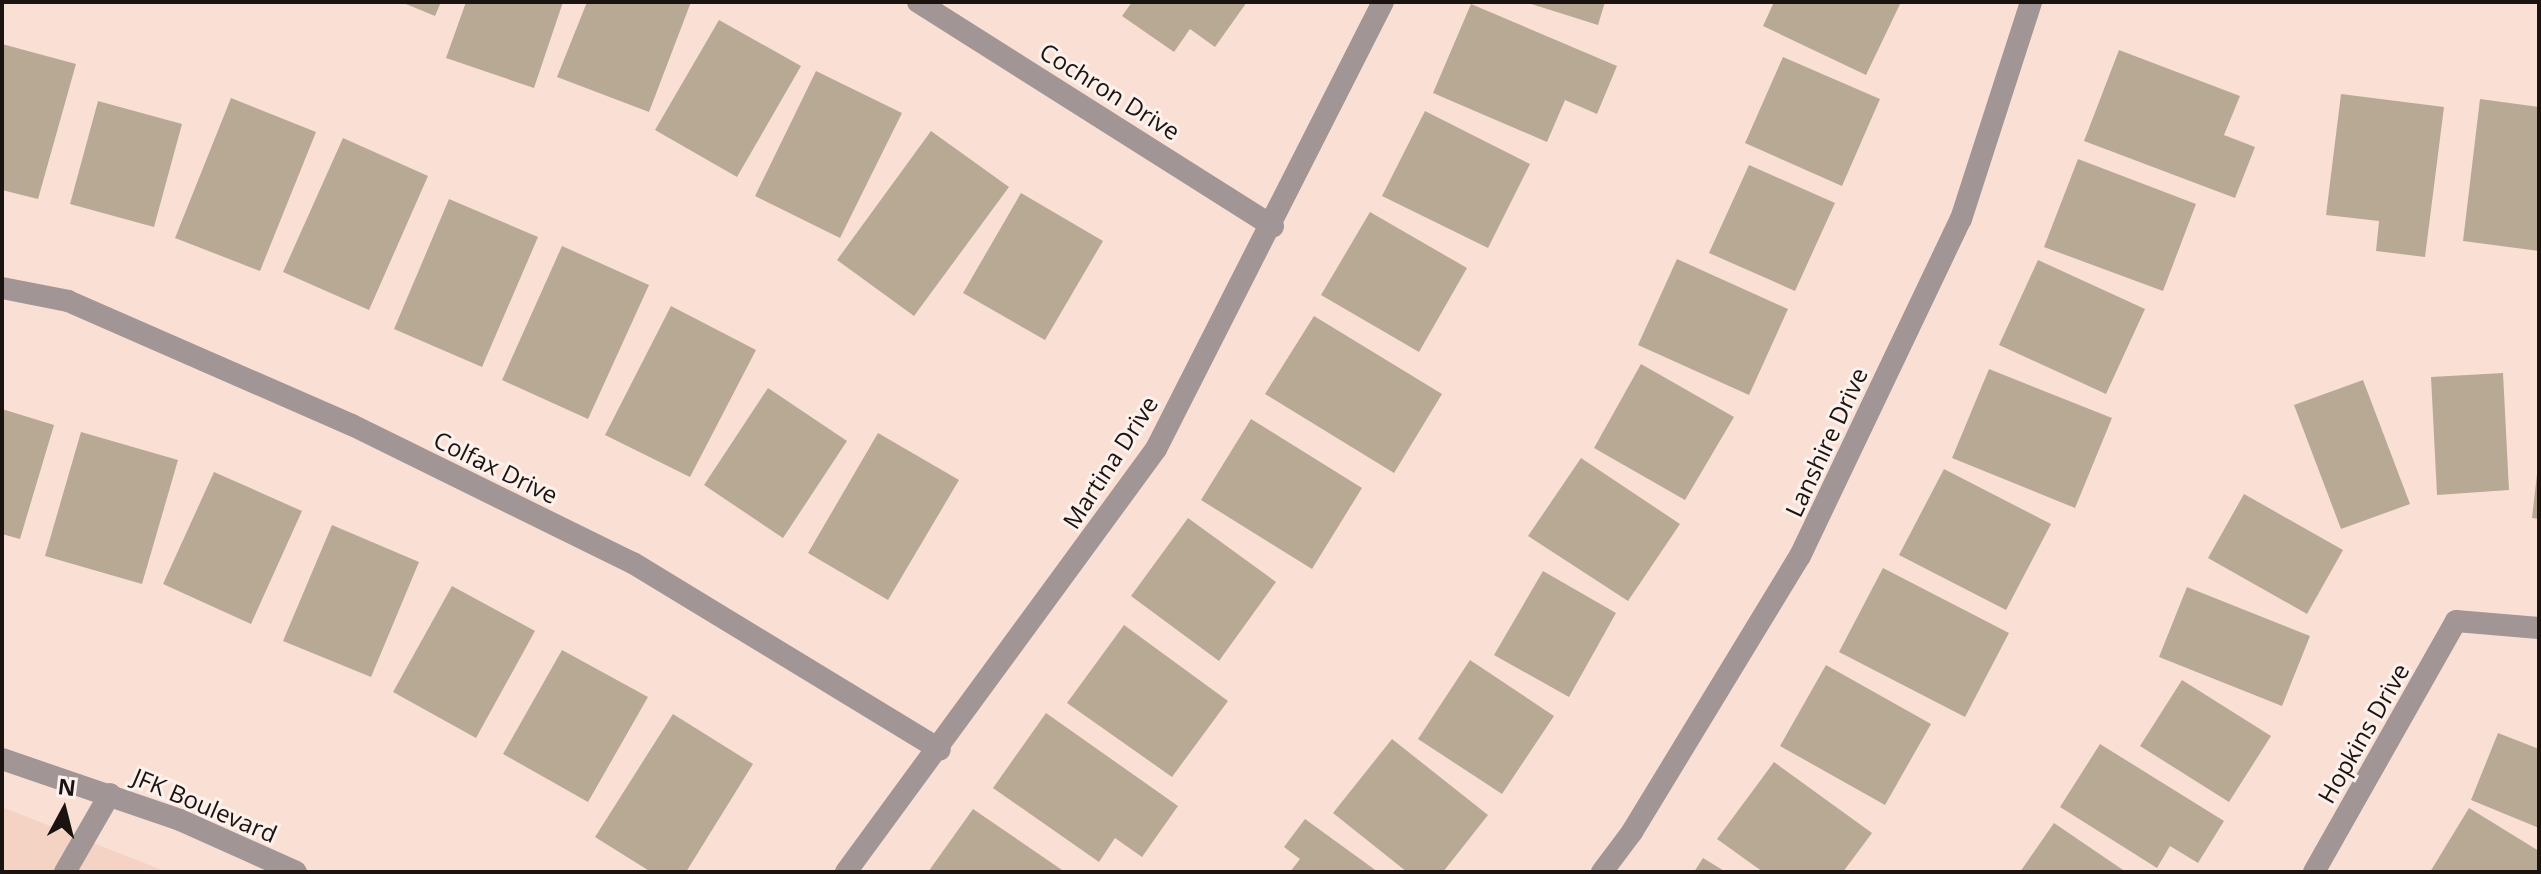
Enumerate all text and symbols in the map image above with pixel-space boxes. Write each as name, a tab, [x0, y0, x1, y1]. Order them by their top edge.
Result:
street label: Cochron Drive	[1035, 36, 1185, 146]
street label: Lanshire Drive	[1779, 363, 1873, 521]
street label: Martina Drive	[1056, 390, 1164, 534]
street label: Colfax Drive	[429, 425, 563, 509]
street label: Hopkins Drive	[2311, 658, 2415, 808]
street label: JFK Boulevard	[129, 762, 281, 848]
north arrow	[24, 770, 104, 850]
text: N	[56, 770, 78, 802]

